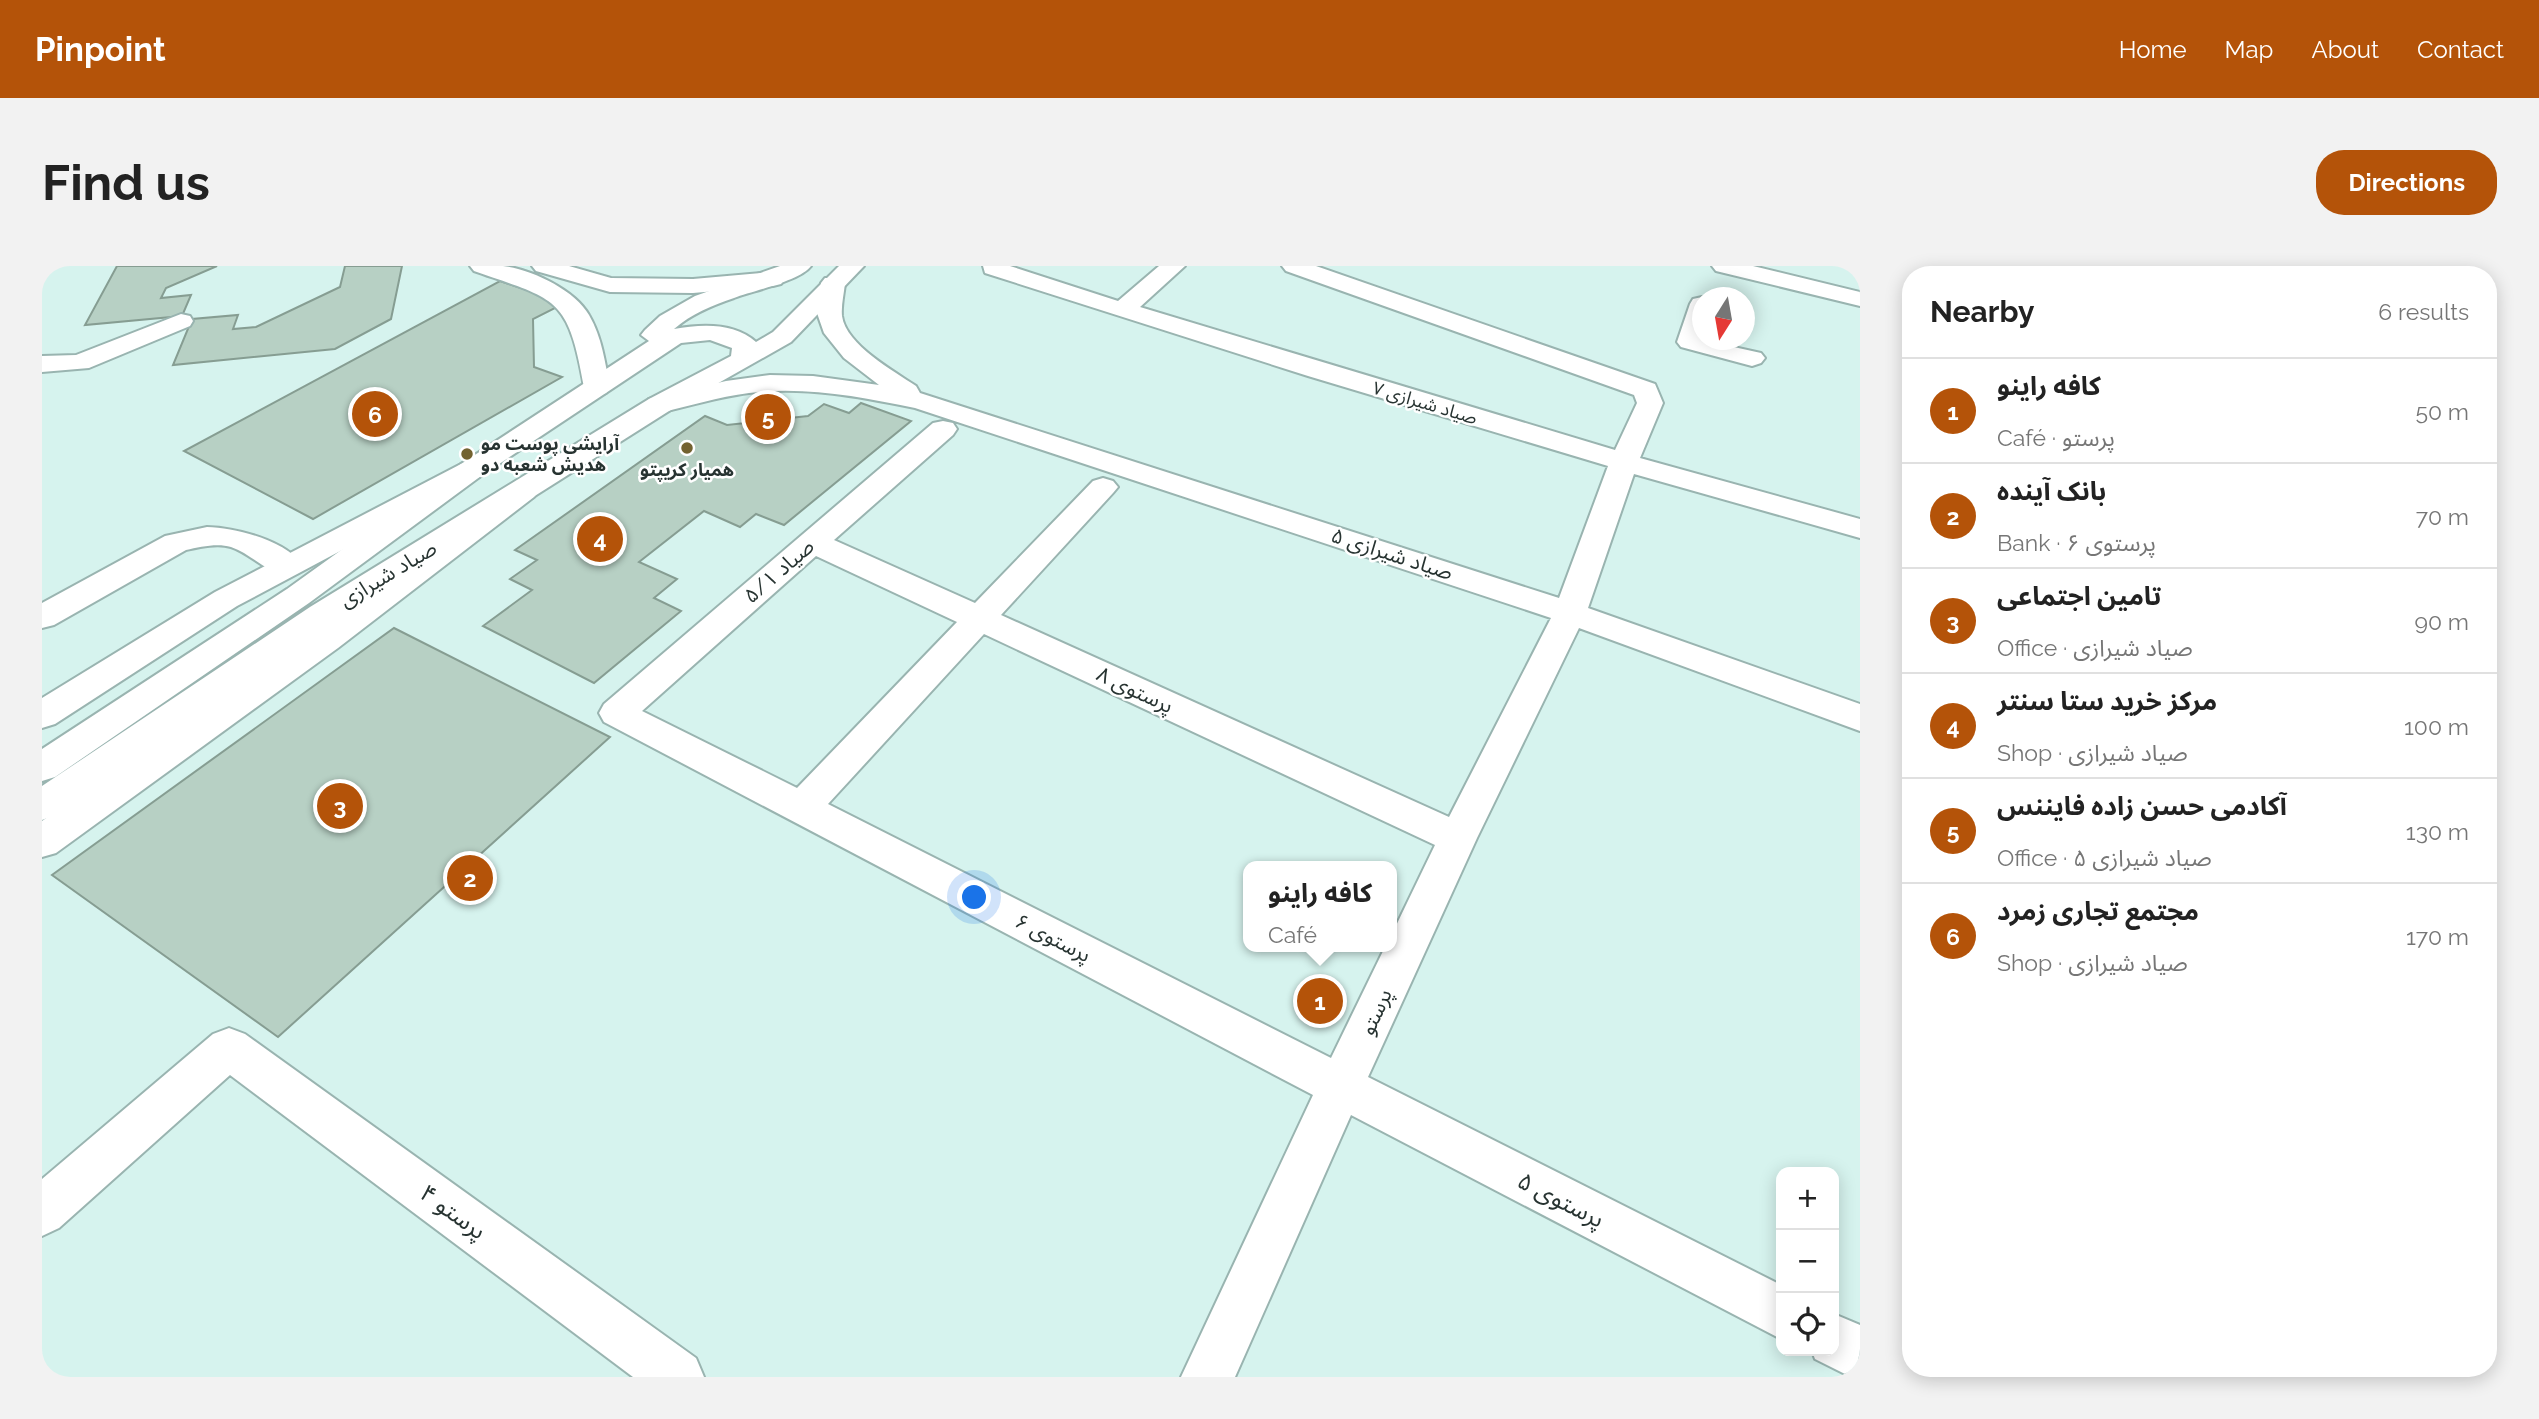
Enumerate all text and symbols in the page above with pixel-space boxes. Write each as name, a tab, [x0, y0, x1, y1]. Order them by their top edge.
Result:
text: Pinpoint	[35, 30, 166, 69]
text: Home	[2119, 35, 2187, 64]
text: Map	[2225, 35, 2273, 64]
text: About	[2311, 35, 2379, 64]
text: Contact	[2417, 35, 2504, 64]
button: Directions	[2316, 150, 2497, 215]
text: Find us	[42, 154, 210, 211]
north arrow	[1692, 287, 1755, 350]
text: Nearby	[1930, 294, 2034, 329]
text: 6 results	[2378, 298, 2469, 325]
text: کافه راینو	[1997, 371, 2101, 401]
street label: صیاد شیرازی ۷	[1370, 377, 1480, 429]
pin: 6	[352, 388, 398, 440]
pin: 5	[745, 391, 791, 443]
text: 1	[1947, 398, 1959, 425]
text: 50 m	[2415, 398, 2469, 425]
text: Café · پرستو	[1997, 424, 2115, 451]
place label: آرایشی پوست مو هدیش شعبه دو	[481, 433, 620, 475]
marker: همیار کریپتو	[679, 440, 695, 456]
marker: آرایشی پوست مو هدیش شعبه دو	[459, 446, 475, 462]
place label: همیار کریپتو	[640, 459, 734, 482]
text: بانک آینده	[1997, 476, 2106, 506]
text: 2	[1947, 503, 1959, 530]
text: 70 m	[2416, 503, 2469, 530]
pin: 4	[577, 513, 623, 565]
street label: صیاد شیرازی ۵	[1328, 522, 1456, 585]
text: Bank · پرستوی ۶	[1997, 529, 2156, 556]
street label: صیاد ۵/۱	[738, 533, 819, 608]
street label: صیاد شیرازی	[335, 535, 441, 612]
text: تامین اجتماعی	[1997, 581, 2161, 611]
text: 3	[1947, 608, 1959, 635]
text: 90 m	[2414, 608, 2469, 635]
text: Office · صیاد شیرازی	[1997, 634, 2193, 661]
street label: پرستوی ۸	[1092, 661, 1177, 719]
text: مرکز خرید ستا سنتر	[1997, 686, 2217, 716]
text: 4	[1946, 713, 1960, 740]
text: 100 m	[2404, 713, 2469, 740]
text: Shop · صیاد شیرازی	[1997, 739, 2188, 766]
pin: 3	[317, 780, 363, 832]
text: آکادمی حسن زاده فایننس	[1997, 791, 2287, 821]
text: 5	[1947, 818, 1959, 845]
text: 130 m	[2406, 818, 2469, 845]
text: Office · صیاد شیرازی ۵	[1997, 844, 2212, 871]
pin: 2	[447, 852, 493, 904]
popup	[1243, 861, 1397, 952]
text: کافه راینو	[1268, 878, 1372, 908]
your location	[957, 880, 991, 914]
text: مجتمع تجاری زمرد	[1997, 896, 2199, 926]
street label: پرستوی ۶	[1011, 908, 1095, 968]
text: Café	[1268, 921, 1317, 948]
text: 6	[1946, 923, 1960, 950]
text: 170 m	[2406, 923, 2469, 950]
text: Shop · صیاد شیرازی	[1997, 949, 2188, 976]
pin: 1	[1297, 975, 1343, 1027]
street label: پرستو	[1354, 985, 1398, 1039]
street label: پرستوی ۵	[1513, 1165, 1609, 1235]
map controls	[1776, 1167, 1839, 1356]
button: +	[1776, 1167, 1839, 1230]
street label: پرستو ۴	[414, 1178, 492, 1246]
button: −	[1776, 1230, 1839, 1293]
button: locate	[1776, 1293, 1839, 1356]

